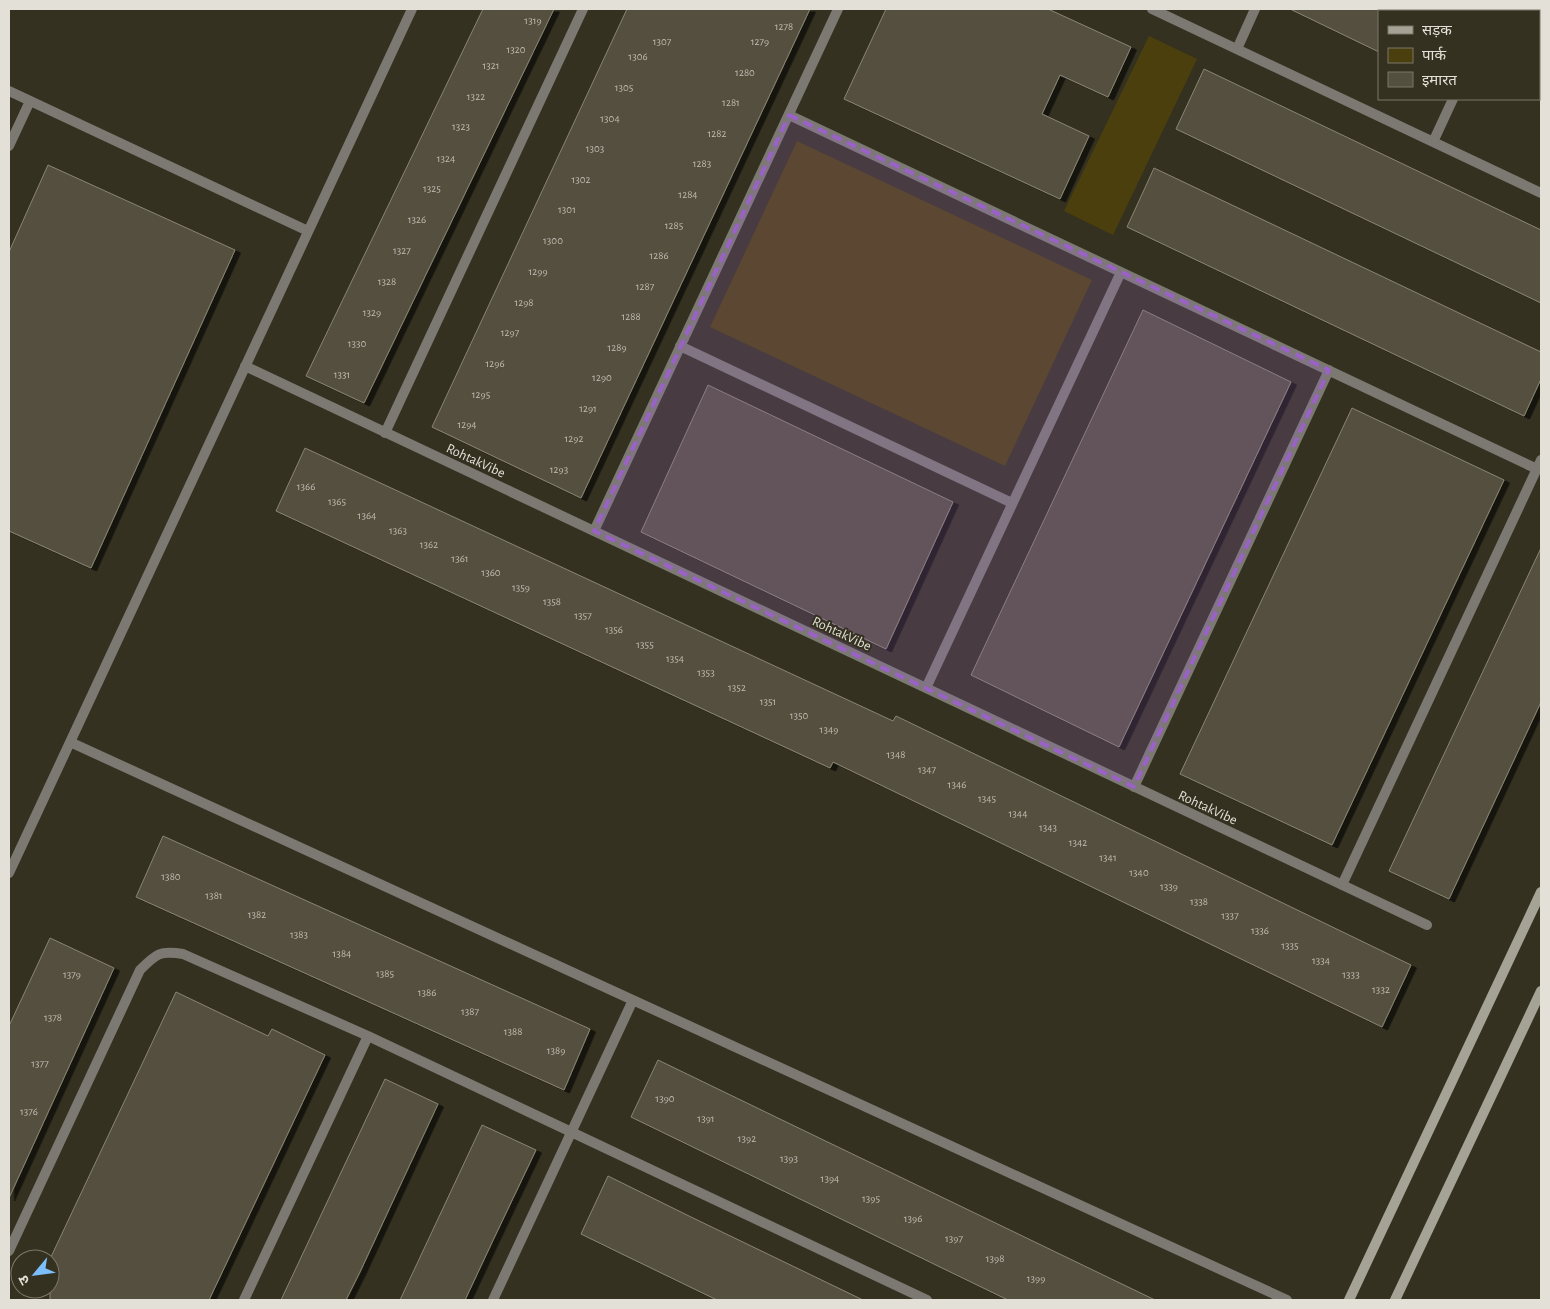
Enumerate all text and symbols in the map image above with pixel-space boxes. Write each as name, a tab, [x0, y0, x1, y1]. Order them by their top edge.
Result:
legend	[1378, 10, 1540, 100]
house number: 1319	[524, 15, 542, 26]
house number: 1278	[775, 21, 793, 32]
text: सड़क	[1422, 23, 1452, 38]
house number: 1307	[653, 36, 672, 47]
house number: 1279	[751, 36, 769, 47]
house number: 1320	[506, 44, 526, 55]
text: पार्क	[1422, 46, 1446, 63]
house number: 1306	[628, 51, 648, 62]
house number: 1321	[482, 60, 500, 71]
house number: 1280	[735, 67, 755, 78]
text: इमारत	[1422, 73, 1457, 88]
house number: 1305	[615, 82, 634, 93]
house number: 1322	[467, 91, 485, 102]
house number: 1281	[722, 97, 740, 108]
house number: 1304	[600, 113, 620, 124]
house number: 1323	[452, 121, 470, 132]
house number: 1282	[707, 128, 727, 139]
house number: 1303	[586, 143, 605, 154]
house number: 1324	[437, 153, 455, 164]
house number: 1283	[693, 158, 712, 169]
house number: 1302	[571, 174, 591, 185]
house number: 1325	[423, 183, 441, 194]
house number: 1284	[678, 189, 698, 200]
house number: 1301	[558, 204, 576, 215]
house number: 1326	[408, 214, 426, 225]
house number: 1285	[665, 220, 684, 231]
house number: 1300	[543, 235, 563, 246]
house number: 1327	[393, 245, 411, 256]
house number: 1286	[649, 250, 669, 261]
house number: 1299	[528, 266, 548, 277]
house number: 1328	[378, 276, 396, 287]
house number: 1287	[636, 281, 655, 292]
house number: 1298	[514, 297, 534, 308]
house number: 1329	[363, 307, 381, 318]
house number: 1288	[621, 311, 641, 322]
house number: 1297	[501, 327, 520, 338]
house number: 1330	[348, 338, 367, 349]
house number: 1289	[607, 342, 627, 353]
house number: 1296	[485, 358, 505, 369]
house number: 1331	[334, 369, 350, 380]
house number: 1290	[592, 372, 612, 383]
house number: 1295	[472, 389, 491, 400]
house number: 1291	[579, 403, 597, 414]
house number: 1294	[457, 419, 477, 430]
house number: 1292	[565, 433, 583, 444]
street label: RohtakVibe	[444, 441, 507, 481]
house number: 1293	[550, 464, 569, 475]
house number: 1366	[297, 481, 315, 492]
house number: 1365	[328, 496, 346, 507]
house number: 1364	[358, 510, 376, 521]
house number: 1363	[389, 525, 407, 536]
house number: 1362	[420, 539, 438, 550]
house number: 1361	[451, 553, 469, 564]
house number: 1360	[481, 567, 501, 578]
house number: 1359	[512, 582, 530, 593]
house number: 1358	[543, 596, 561, 607]
house number: 1357	[574, 610, 592, 621]
street label: RohtakVibe	[810, 614, 873, 654]
house number: 1356	[605, 624, 623, 635]
house number: 1355	[636, 639, 654, 650]
house number: 1354	[666, 653, 684, 664]
house number: 1353	[697, 667, 715, 678]
house number: 1352	[728, 682, 746, 693]
house number: 1351	[760, 696, 776, 707]
house number: 1350	[790, 710, 809, 721]
house number: 1349	[820, 724, 838, 735]
house number: 1348	[887, 749, 905, 760]
house number: 1347	[918, 764, 937, 775]
house number: 1346	[948, 779, 966, 790]
street label: RohtakVibe	[1176, 788, 1239, 828]
house number: 1345	[978, 793, 996, 804]
house number: 1344	[1009, 808, 1027, 819]
house number: 1343	[1039, 822, 1058, 833]
house number: 1342	[1069, 837, 1087, 848]
house number: 1341	[1099, 852, 1117, 863]
house number: 1340	[1129, 867, 1149, 878]
house number: 1380	[161, 871, 181, 882]
house number: 1339	[1160, 881, 1178, 892]
house number: 1381	[205, 890, 223, 901]
house number: 1338	[1190, 896, 1208, 907]
house number: 1382	[248, 909, 266, 920]
house number: 1337	[1221, 910, 1239, 921]
house number: 1336	[1251, 925, 1269, 936]
house number: 1383	[290, 929, 308, 940]
house number: 1335	[1281, 940, 1299, 951]
house number: 1384	[333, 948, 351, 959]
house number: 1334	[1312, 955, 1330, 966]
house number: 1385	[376, 968, 394, 979]
house number: 1379	[63, 969, 81, 980]
house number: 1333	[1342, 969, 1360, 980]
house number: 1332	[1372, 984, 1390, 995]
house number: 1386	[418, 987, 436, 998]
house number: 1387	[461, 1006, 479, 1017]
house number: 1378	[44, 1012, 62, 1023]
house number: 1388	[504, 1026, 522, 1037]
house number: 1389	[547, 1045, 565, 1056]
house number: 1377	[31, 1058, 49, 1069]
house number: 1390	[655, 1093, 675, 1104]
house number: 1376	[20, 1106, 38, 1117]
house number: 1391	[697, 1113, 715, 1124]
house number: 1392	[738, 1133, 756, 1144]
house number: 1393	[780, 1153, 798, 1164]
house number: 1394	[821, 1173, 839, 1184]
house number: 1395	[862, 1193, 880, 1204]
house number: 1396	[904, 1213, 922, 1224]
house number: 1397	[945, 1233, 963, 1244]
north arrow	[10, 1249, 60, 1299]
house number: 1398	[986, 1253, 1004, 1264]
text: उ	[16, 1272, 33, 1287]
house number: 1399	[1027, 1273, 1045, 1284]

